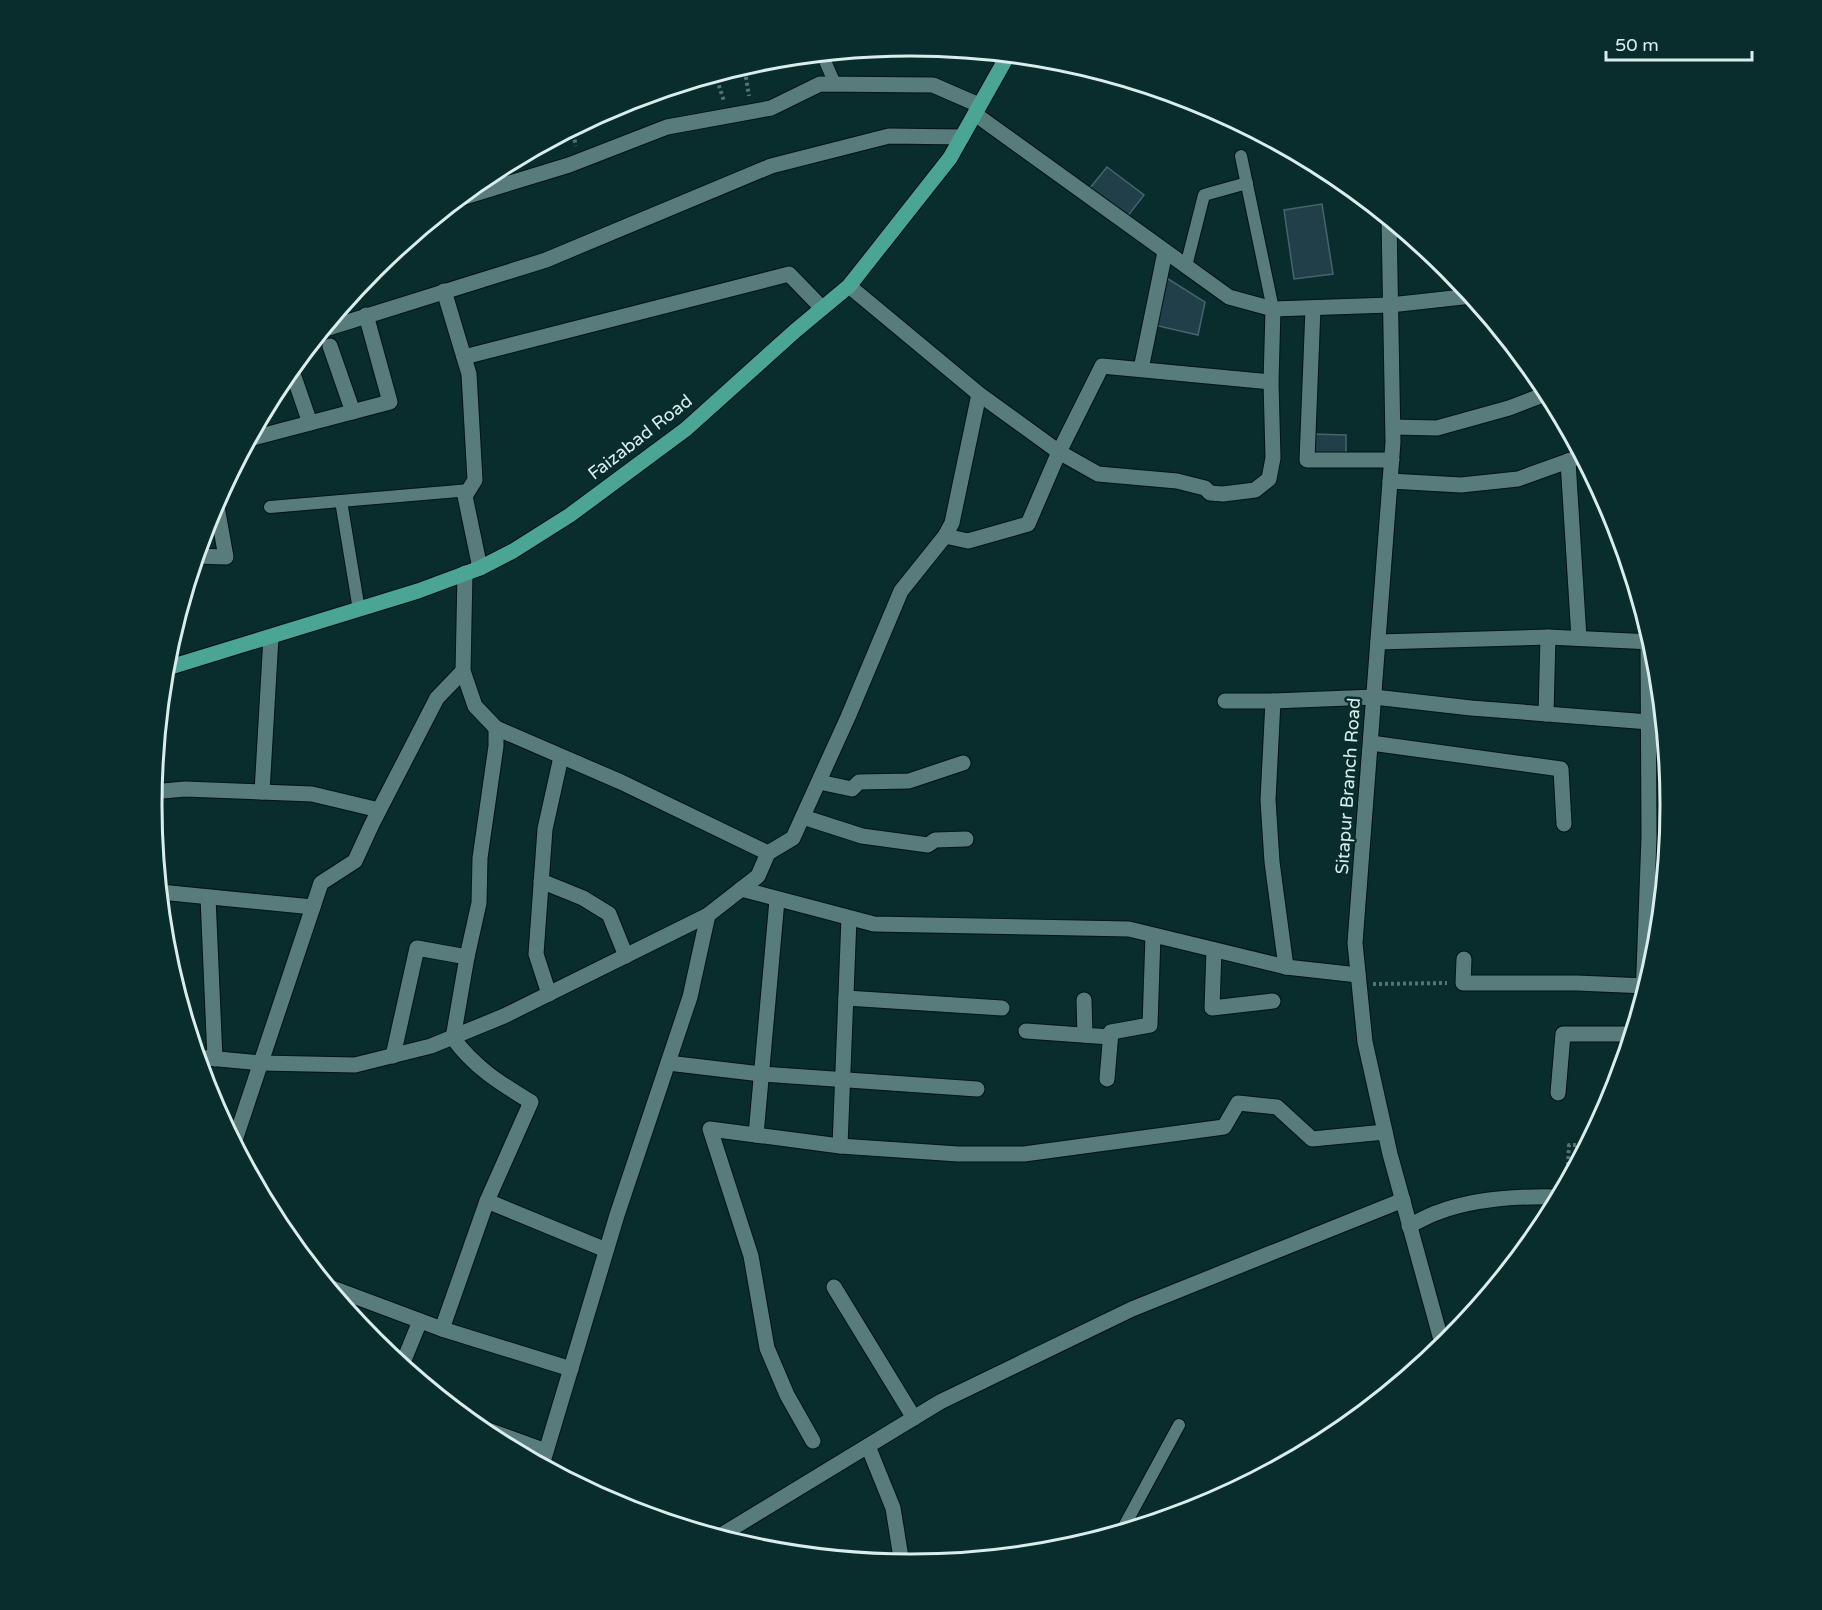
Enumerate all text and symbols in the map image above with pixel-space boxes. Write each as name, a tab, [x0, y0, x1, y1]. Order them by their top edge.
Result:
scale bar	[1606, 24, 1752, 62]
text: 50 m	[1615, 34, 1659, 56]
street label: Faizabad Road	[584, 390, 696, 484]
street label: Sitapur Branch Road	[1331, 697, 1365, 875]

